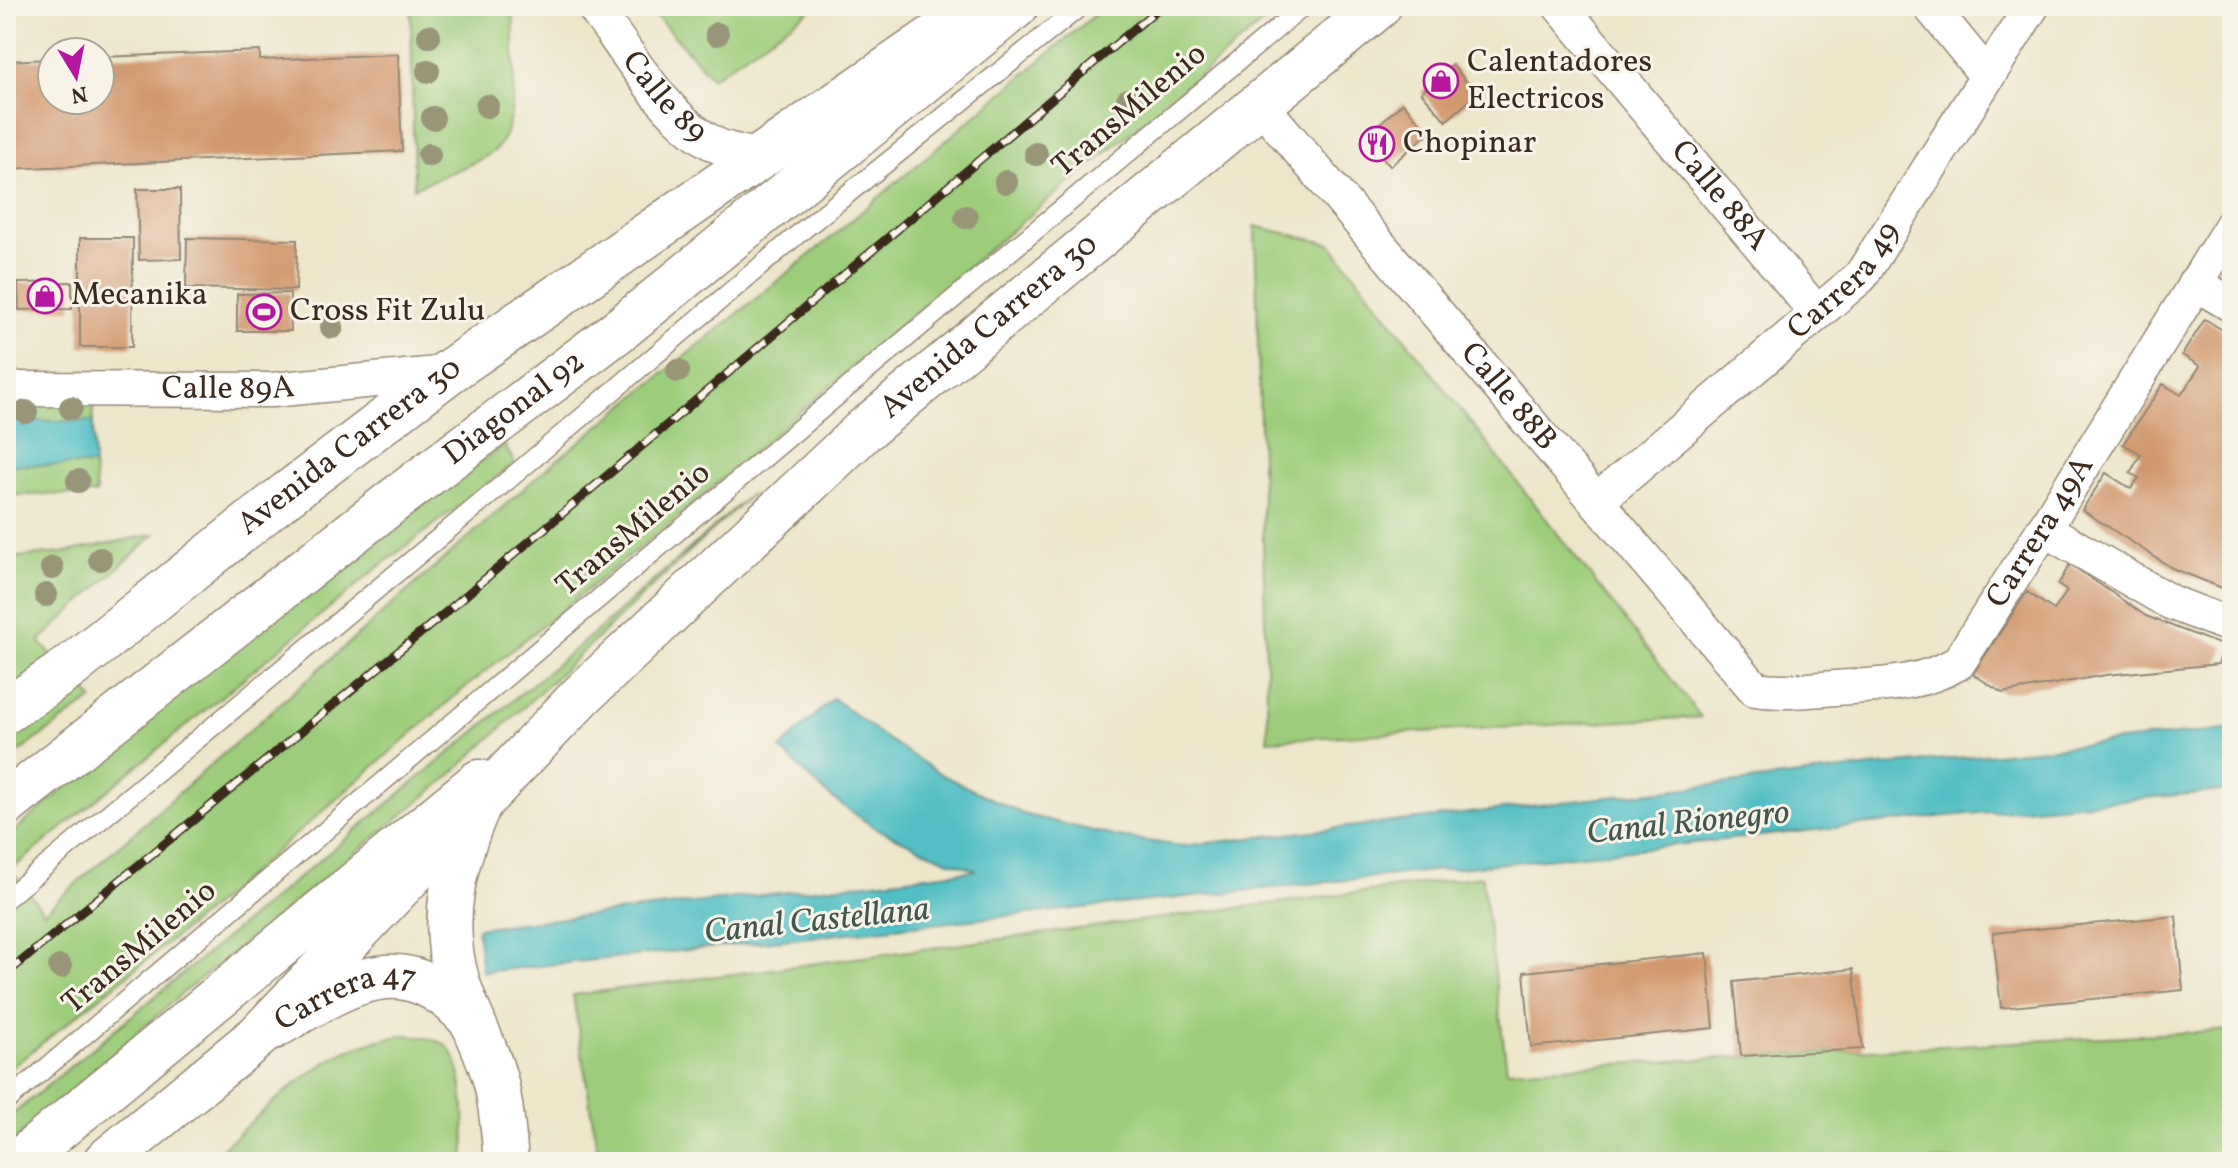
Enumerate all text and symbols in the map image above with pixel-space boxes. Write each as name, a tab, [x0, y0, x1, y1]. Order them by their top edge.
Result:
street label: TransMilenio	[1043, 33, 1217, 189]
north arrow	[36, 36, 116, 116]
place label: Calentadores Electricos	[1467, 41, 1652, 122]
street label: Calle 89	[610, 42, 716, 154]
shop icon: Calentadores Electricos	[1422, 62, 1460, 100]
text: N	[68, 77, 90, 110]
place label: Chopinar	[1403, 122, 1536, 166]
restaurant icon: Chopinar	[1358, 125, 1396, 163]
street label: Calle 88A	[1660, 131, 1779, 261]
street label: Carrera 49	[1779, 214, 1912, 351]
street label: Avenida Carrera 30	[871, 224, 1108, 430]
place label: Mecanika	[71, 274, 208, 318]
shop icon: Mecanika	[26, 277, 64, 315]
place label: Cross Fit Zulu	[290, 290, 485, 334]
sports icon: Cross Fit Zulu	[245, 293, 283, 331]
street label: Calle 88B	[1449, 333, 1567, 461]
street label: Diagonal 92	[435, 341, 595, 477]
street label: Avenida Carrera 30	[229, 347, 471, 547]
street label: Calle 89A	[161, 366, 297, 412]
street label: Carrera 49A	[1977, 448, 2106, 617]
street label: TransMilenio	[547, 452, 721, 608]
water label: Canal Rionegro	[1584, 790, 1792, 858]
street label: TransMilenio	[53, 870, 227, 1026]
water label: Canal Castellana	[702, 887, 932, 957]
street label: Carrera 47	[267, 955, 420, 1043]

